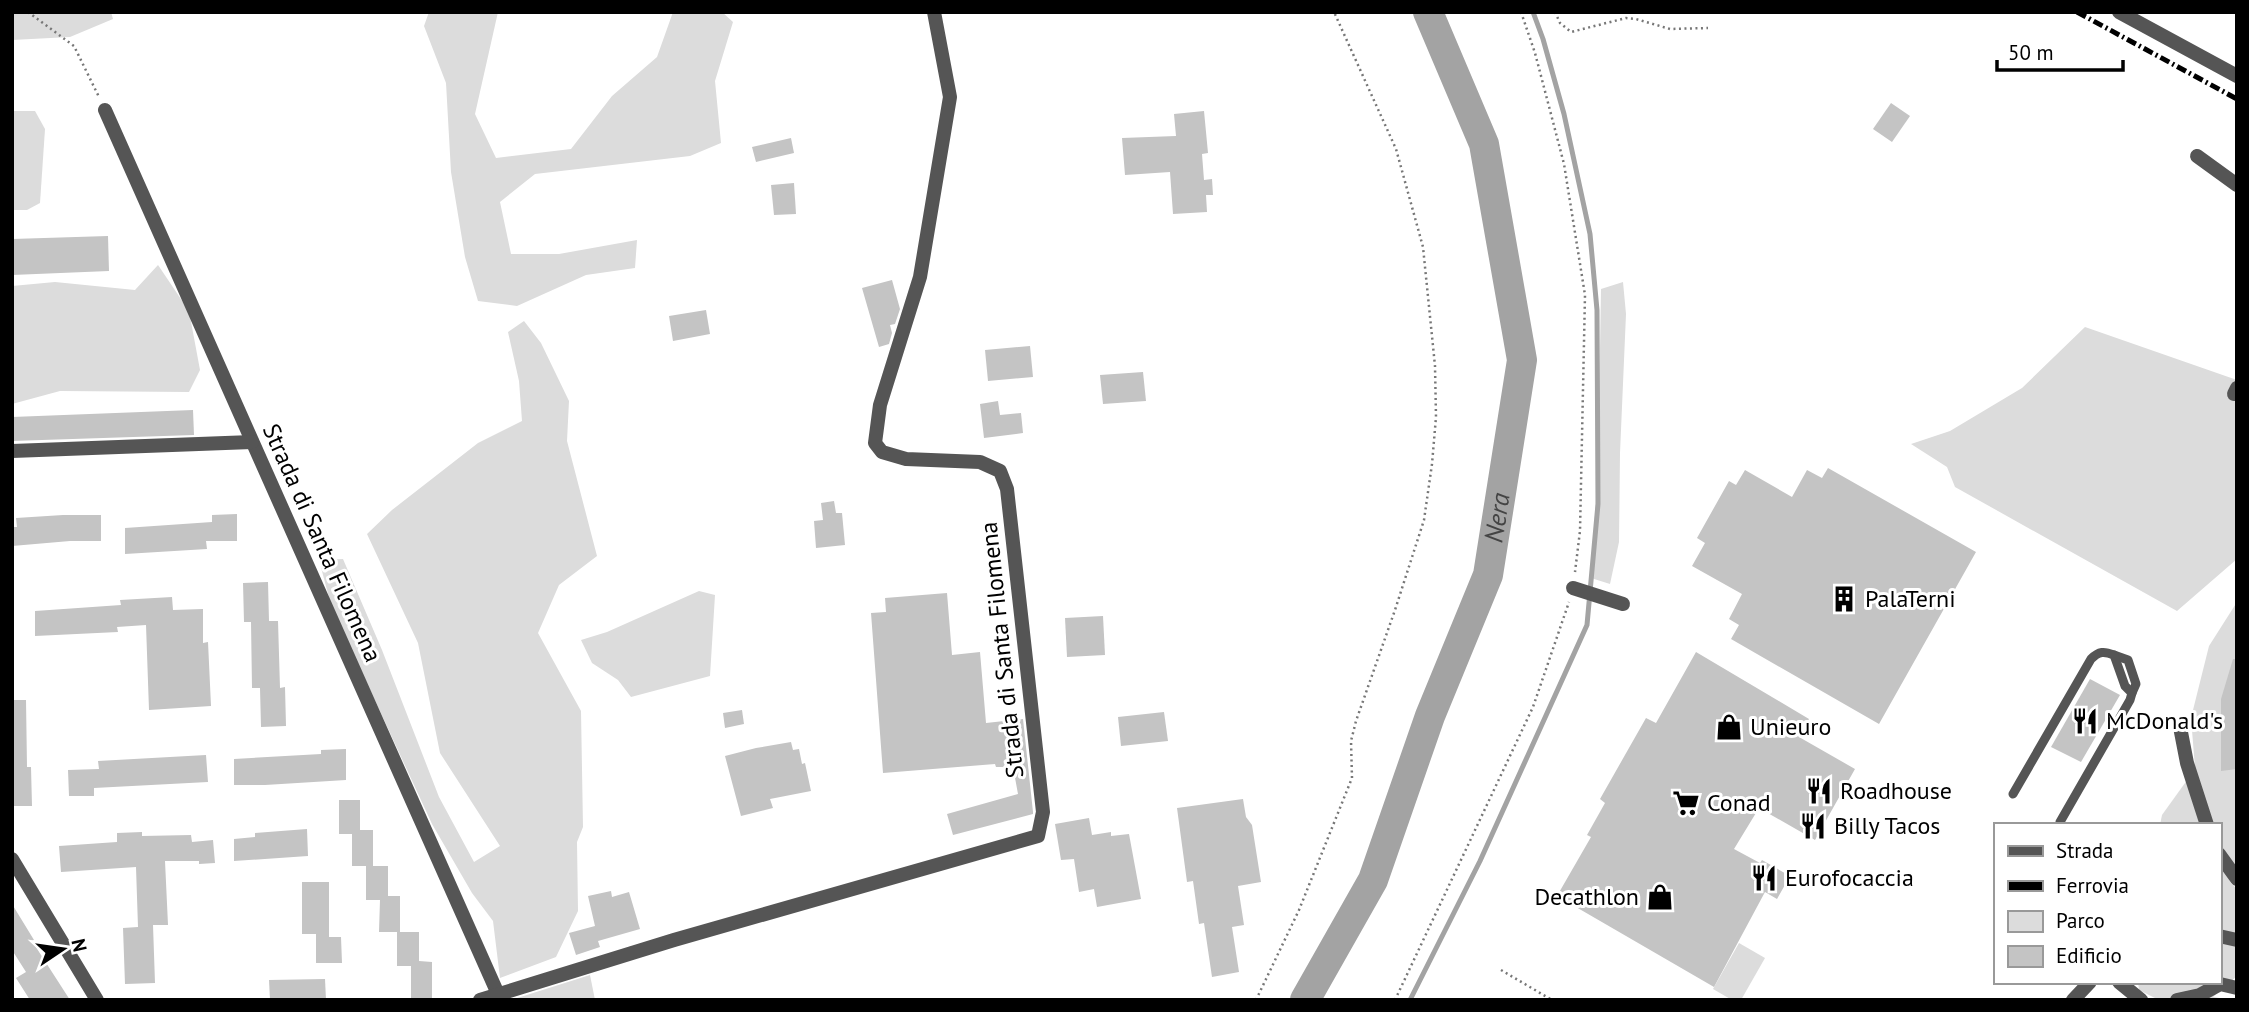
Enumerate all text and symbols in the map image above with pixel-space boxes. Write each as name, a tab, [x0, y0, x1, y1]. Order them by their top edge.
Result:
scale bar	[1997, 28, 2123, 72]
text: 50 m	[2008, 39, 2054, 66]
street label: Strada di Santa Filomena	[256, 419, 389, 667]
water label: Nera	[1476, 490, 1517, 545]
street label: Strada di Santa Filomena	[973, 520, 1030, 780]
place label: PalaTerni	[1865, 583, 1956, 614]
building icon: PalaTerni	[1829, 584, 1859, 614]
place label: McDonald's	[2106, 705, 2223, 736]
restaurant icon: McDonald's	[2070, 706, 2100, 736]
place label: Unieuro	[1750, 711, 1831, 742]
shop icon: Unieuro	[1714, 712, 1744, 742]
place label: Roadhouse	[1840, 775, 1952, 806]
restaurant icon: Roadhouse	[1804, 776, 1834, 806]
place label: Conad	[1707, 787, 1771, 818]
supermarket icon: Conad	[1671, 788, 1701, 818]
place label: Billy Tacos	[1834, 810, 1940, 841]
restaurant icon: Billy Tacos	[1798, 811, 1828, 841]
legend	[1994, 823, 2221, 984]
text: Strada	[2056, 837, 2114, 864]
place label: Eurofocaccia	[1785, 862, 1914, 893]
restaurant icon: Eurofocaccia	[1749, 863, 1779, 893]
text: Ferrovia	[2056, 872, 2129, 899]
place label: Decathlon	[1534, 881, 1639, 912]
shop icon: Decathlon	[1645, 882, 1675, 912]
text: Parco	[2056, 907, 2105, 934]
north arrow	[28, 914, 98, 984]
text: N	[66, 936, 93, 954]
text: Edificio	[2056, 942, 2122, 969]

